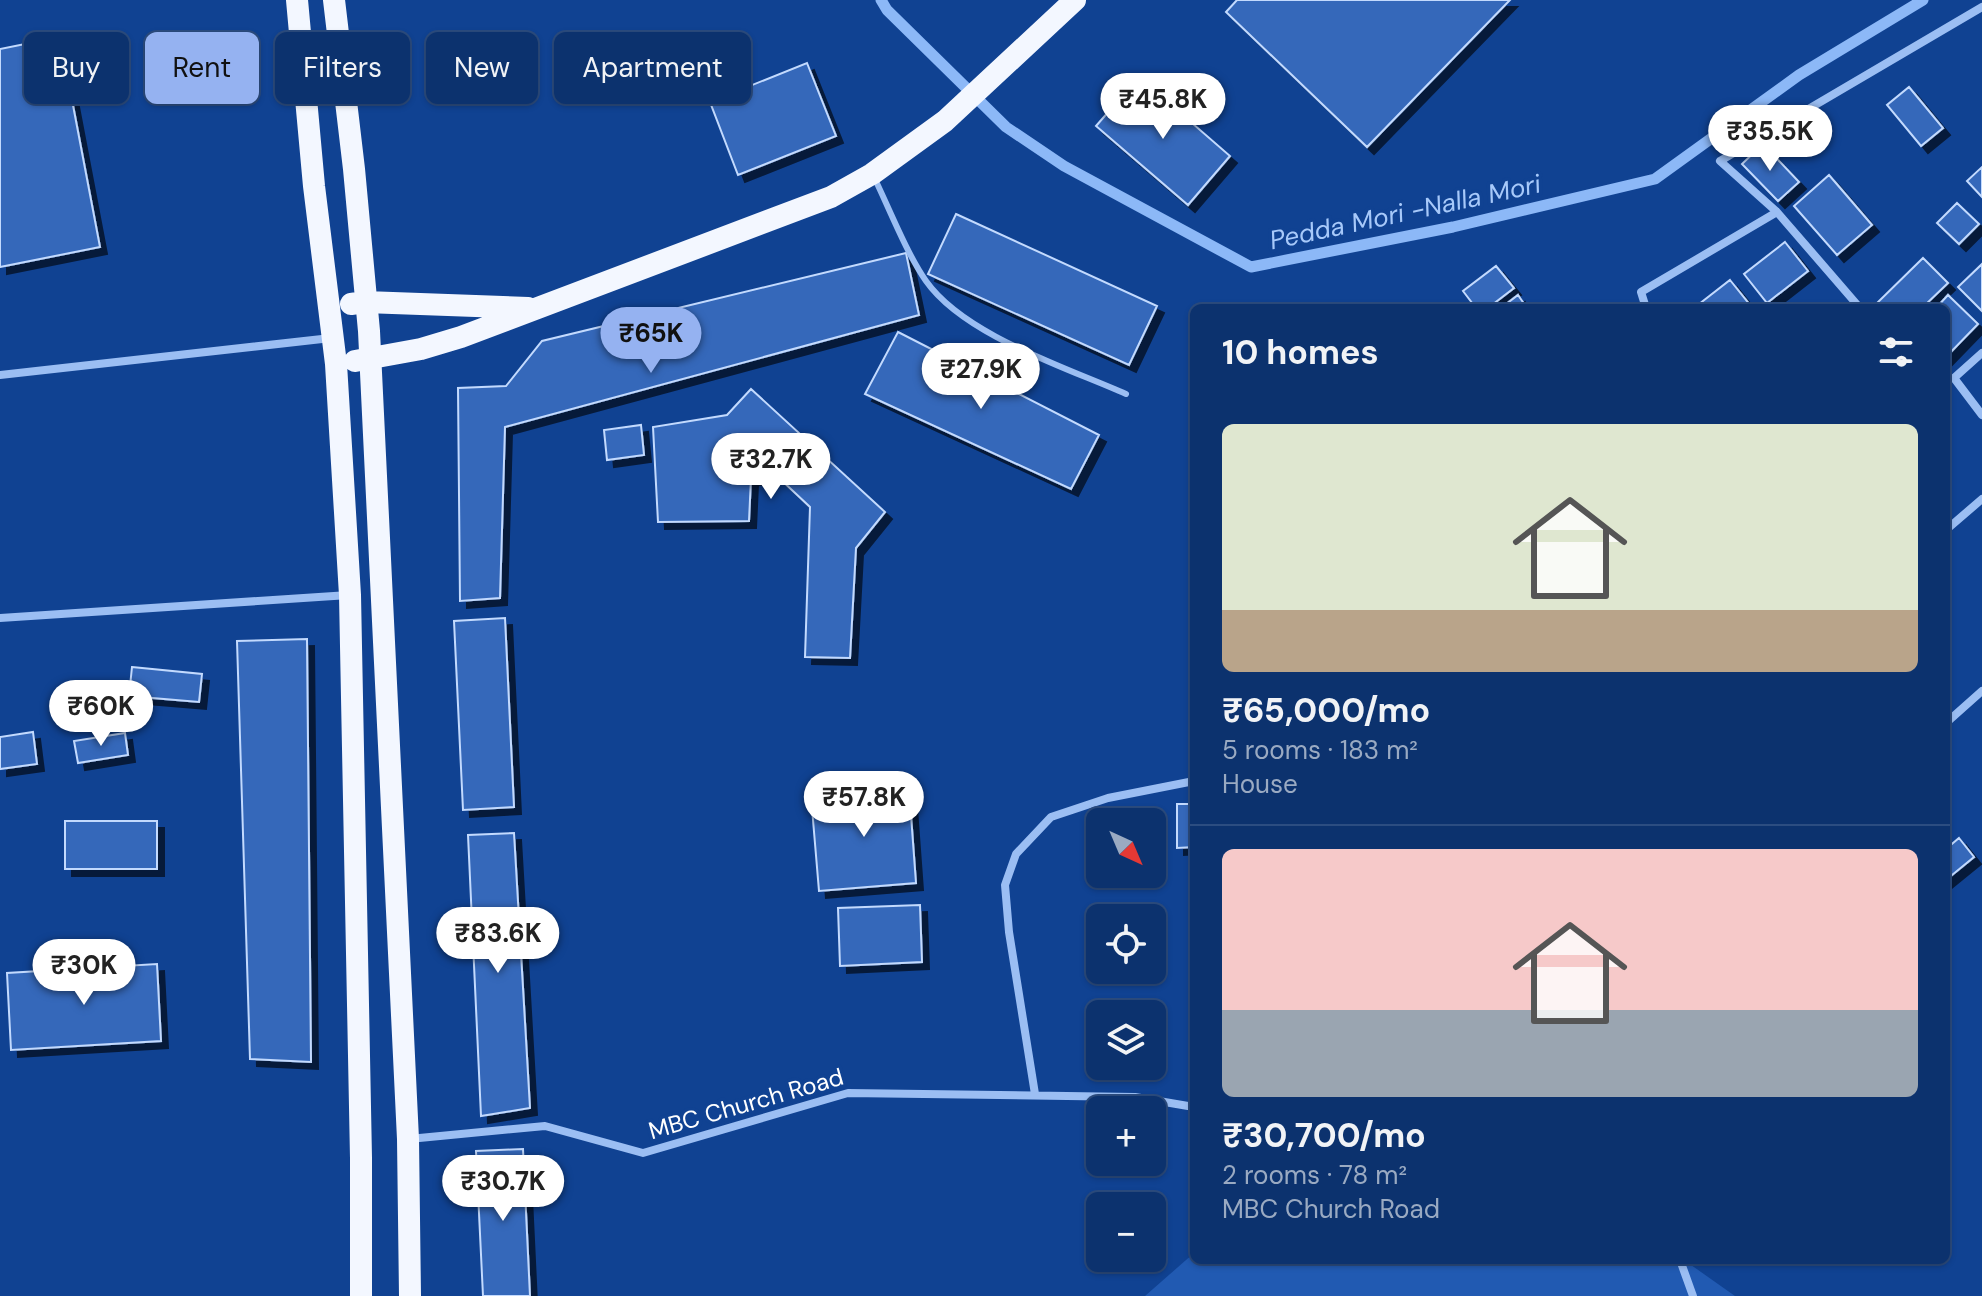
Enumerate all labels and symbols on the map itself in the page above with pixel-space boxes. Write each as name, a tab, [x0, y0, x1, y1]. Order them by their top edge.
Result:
pin: ₹45.8K	[1098, 73, 1228, 141]
pin: ₹35.5K	[1705, 105, 1835, 173]
water label: Pedda Mori -Nalla Mori	[1266, 166, 1544, 257]
pin: ₹65K	[604, 307, 698, 375]
pin: ₹27.9K	[916, 343, 1046, 411]
pin: ₹32.7K	[706, 433, 836, 501]
pin: ₹60K	[54, 680, 148, 748]
pin: ₹57.8K	[799, 771, 929, 839]
north arrow	[1086, 808, 1166, 888]
pin: ₹83.6K	[433, 907, 563, 975]
pin: ₹30K	[37, 939, 131, 1007]
street label: MBC Church Road	[645, 1061, 847, 1146]
pin: ₹30.7K	[438, 1155, 568, 1223]

